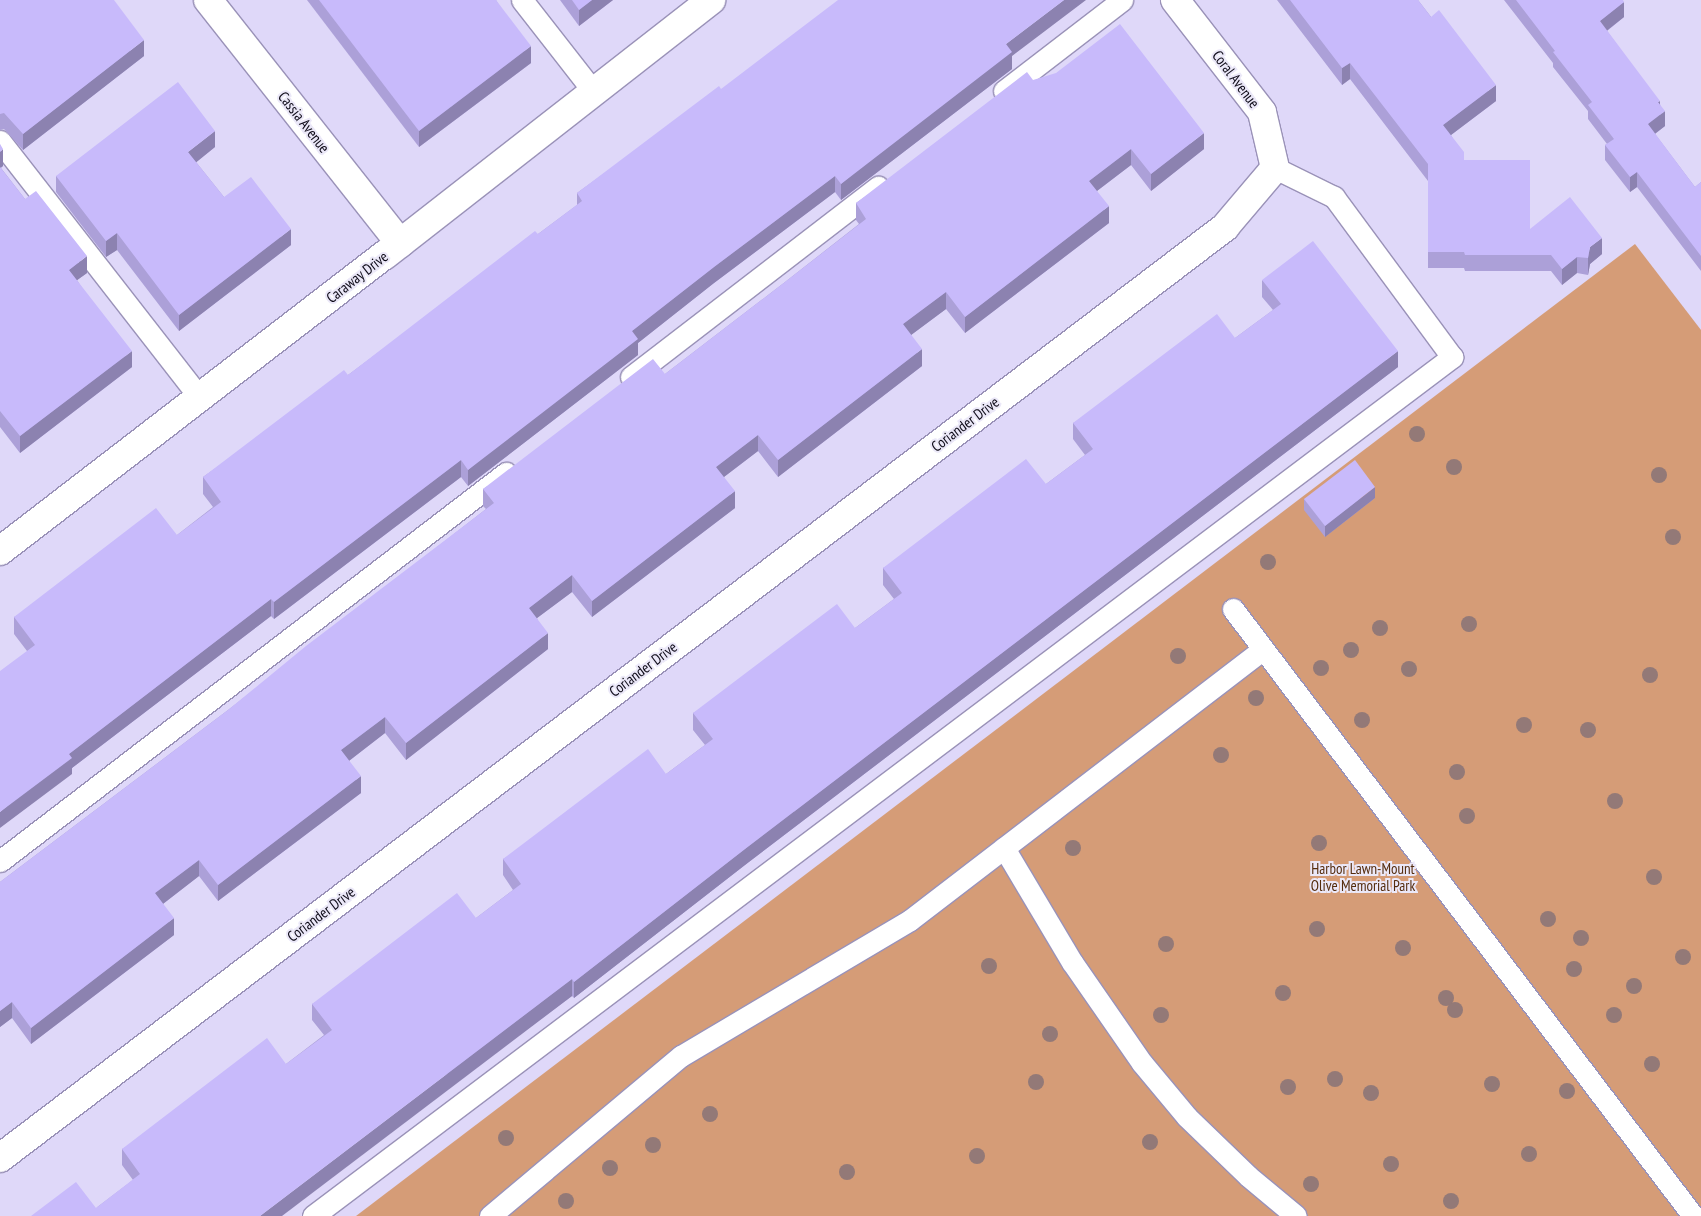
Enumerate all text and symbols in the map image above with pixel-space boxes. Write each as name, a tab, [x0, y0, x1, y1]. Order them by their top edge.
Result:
street label: Coral Avenue	[1208, 47, 1264, 111]
street label: Cassia Avenue	[274, 88, 334, 156]
street label: Caraway Drive	[322, 247, 392, 307]
street label: Coriander Drive	[928, 393, 1002, 455]
street label: Coriander Drive	[606, 638, 680, 700]
park label: Harbor Lawn-Mount Olive Memorial Park	[1311, 859, 1415, 894]
street label: Coriander Drive	[284, 883, 358, 945]

